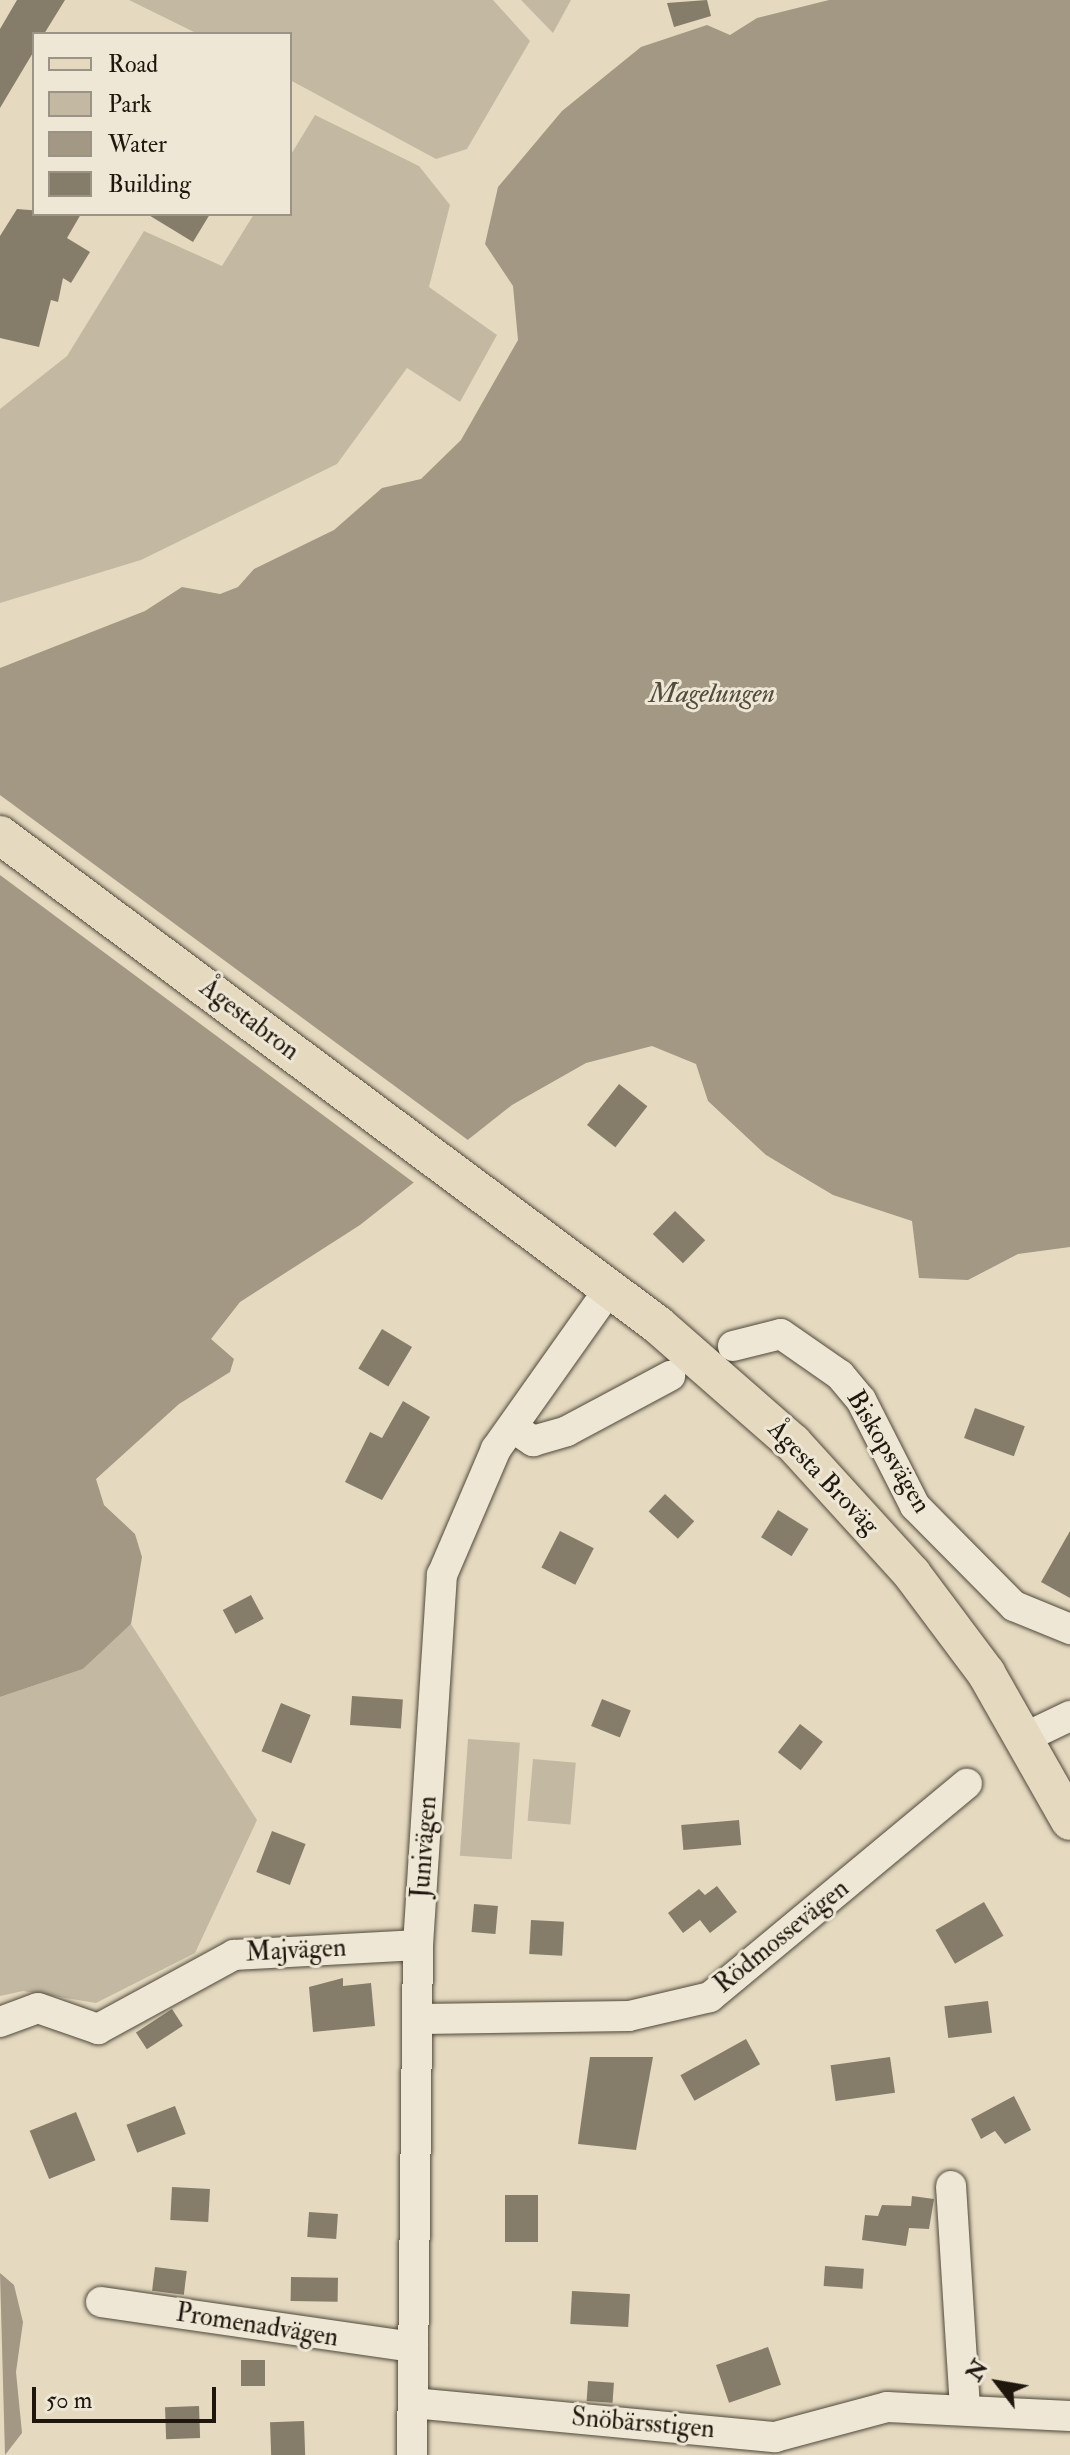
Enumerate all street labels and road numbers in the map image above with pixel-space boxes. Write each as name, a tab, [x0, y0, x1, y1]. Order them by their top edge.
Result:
street label: Ågestabron	[193, 973, 305, 1067]
street label: Biskopsvägen	[839, 1385, 937, 1519]
street label: Ågesta Broväg	[761, 1414, 885, 1542]
street label: Junivägen	[406, 1795, 444, 1899]
street label: Rödmossevägen	[709, 1873, 855, 2001]
street label: Majvägen	[245, 1933, 347, 1969]
street label: Promenadvägen	[174, 2298, 340, 2354]
street label: Snöbärsstigen	[570, 2402, 716, 2446]

